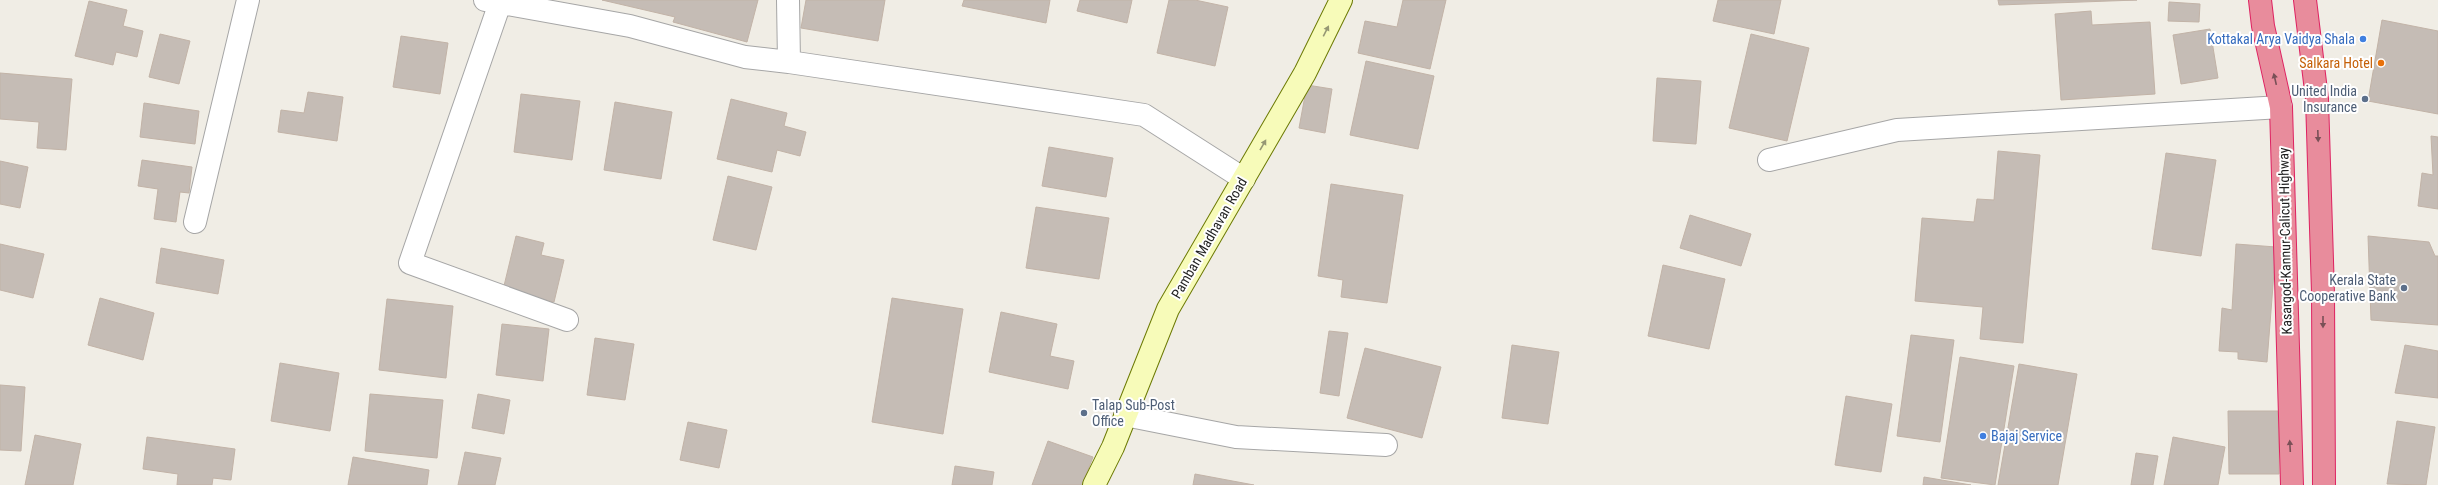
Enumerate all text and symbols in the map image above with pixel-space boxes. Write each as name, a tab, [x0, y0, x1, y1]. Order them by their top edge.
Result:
one-way arrow	[1323, 25, 1329, 37]
place label: Kottakal Arya Vaidya Shala	[2207, 31, 2355, 47]
marker: Kottakal Arya Vaidya Shala	[2358, 34, 2368, 44]
place label: Salkara Hotel	[2299, 55, 2373, 71]
marker: Salkara Hotel	[2376, 58, 2386, 68]
one-way arrow	[2272, 73, 2278, 85]
place label: United India Insurance	[2291, 83, 2357, 115]
marker: United India Insurance	[2360, 94, 2370, 104]
one-way arrow	[2315, 130, 2322, 142]
one-way arrow	[1260, 139, 1267, 151]
street label: Kasargod-Kannur-Calicut Highway	[2275, 147, 2295, 335]
street label: Pamban Madhavan Road	[1168, 175, 1250, 301]
place label: Kerala State Cooperative Bank	[2299, 272, 2397, 304]
marker: Kerala State Cooperative Bank	[2399, 283, 2409, 293]
one-way arrow	[2320, 316, 2326, 329]
place label: Talap Sub-Post Office	[1092, 397, 1175, 429]
marker: Talap Sub-Post Office	[1079, 408, 1089, 418]
place label: Bajaj Service	[1991, 428, 2062, 444]
marker: Bajaj Service	[1978, 431, 1988, 441]
one-way arrow	[2287, 439, 2293, 452]

